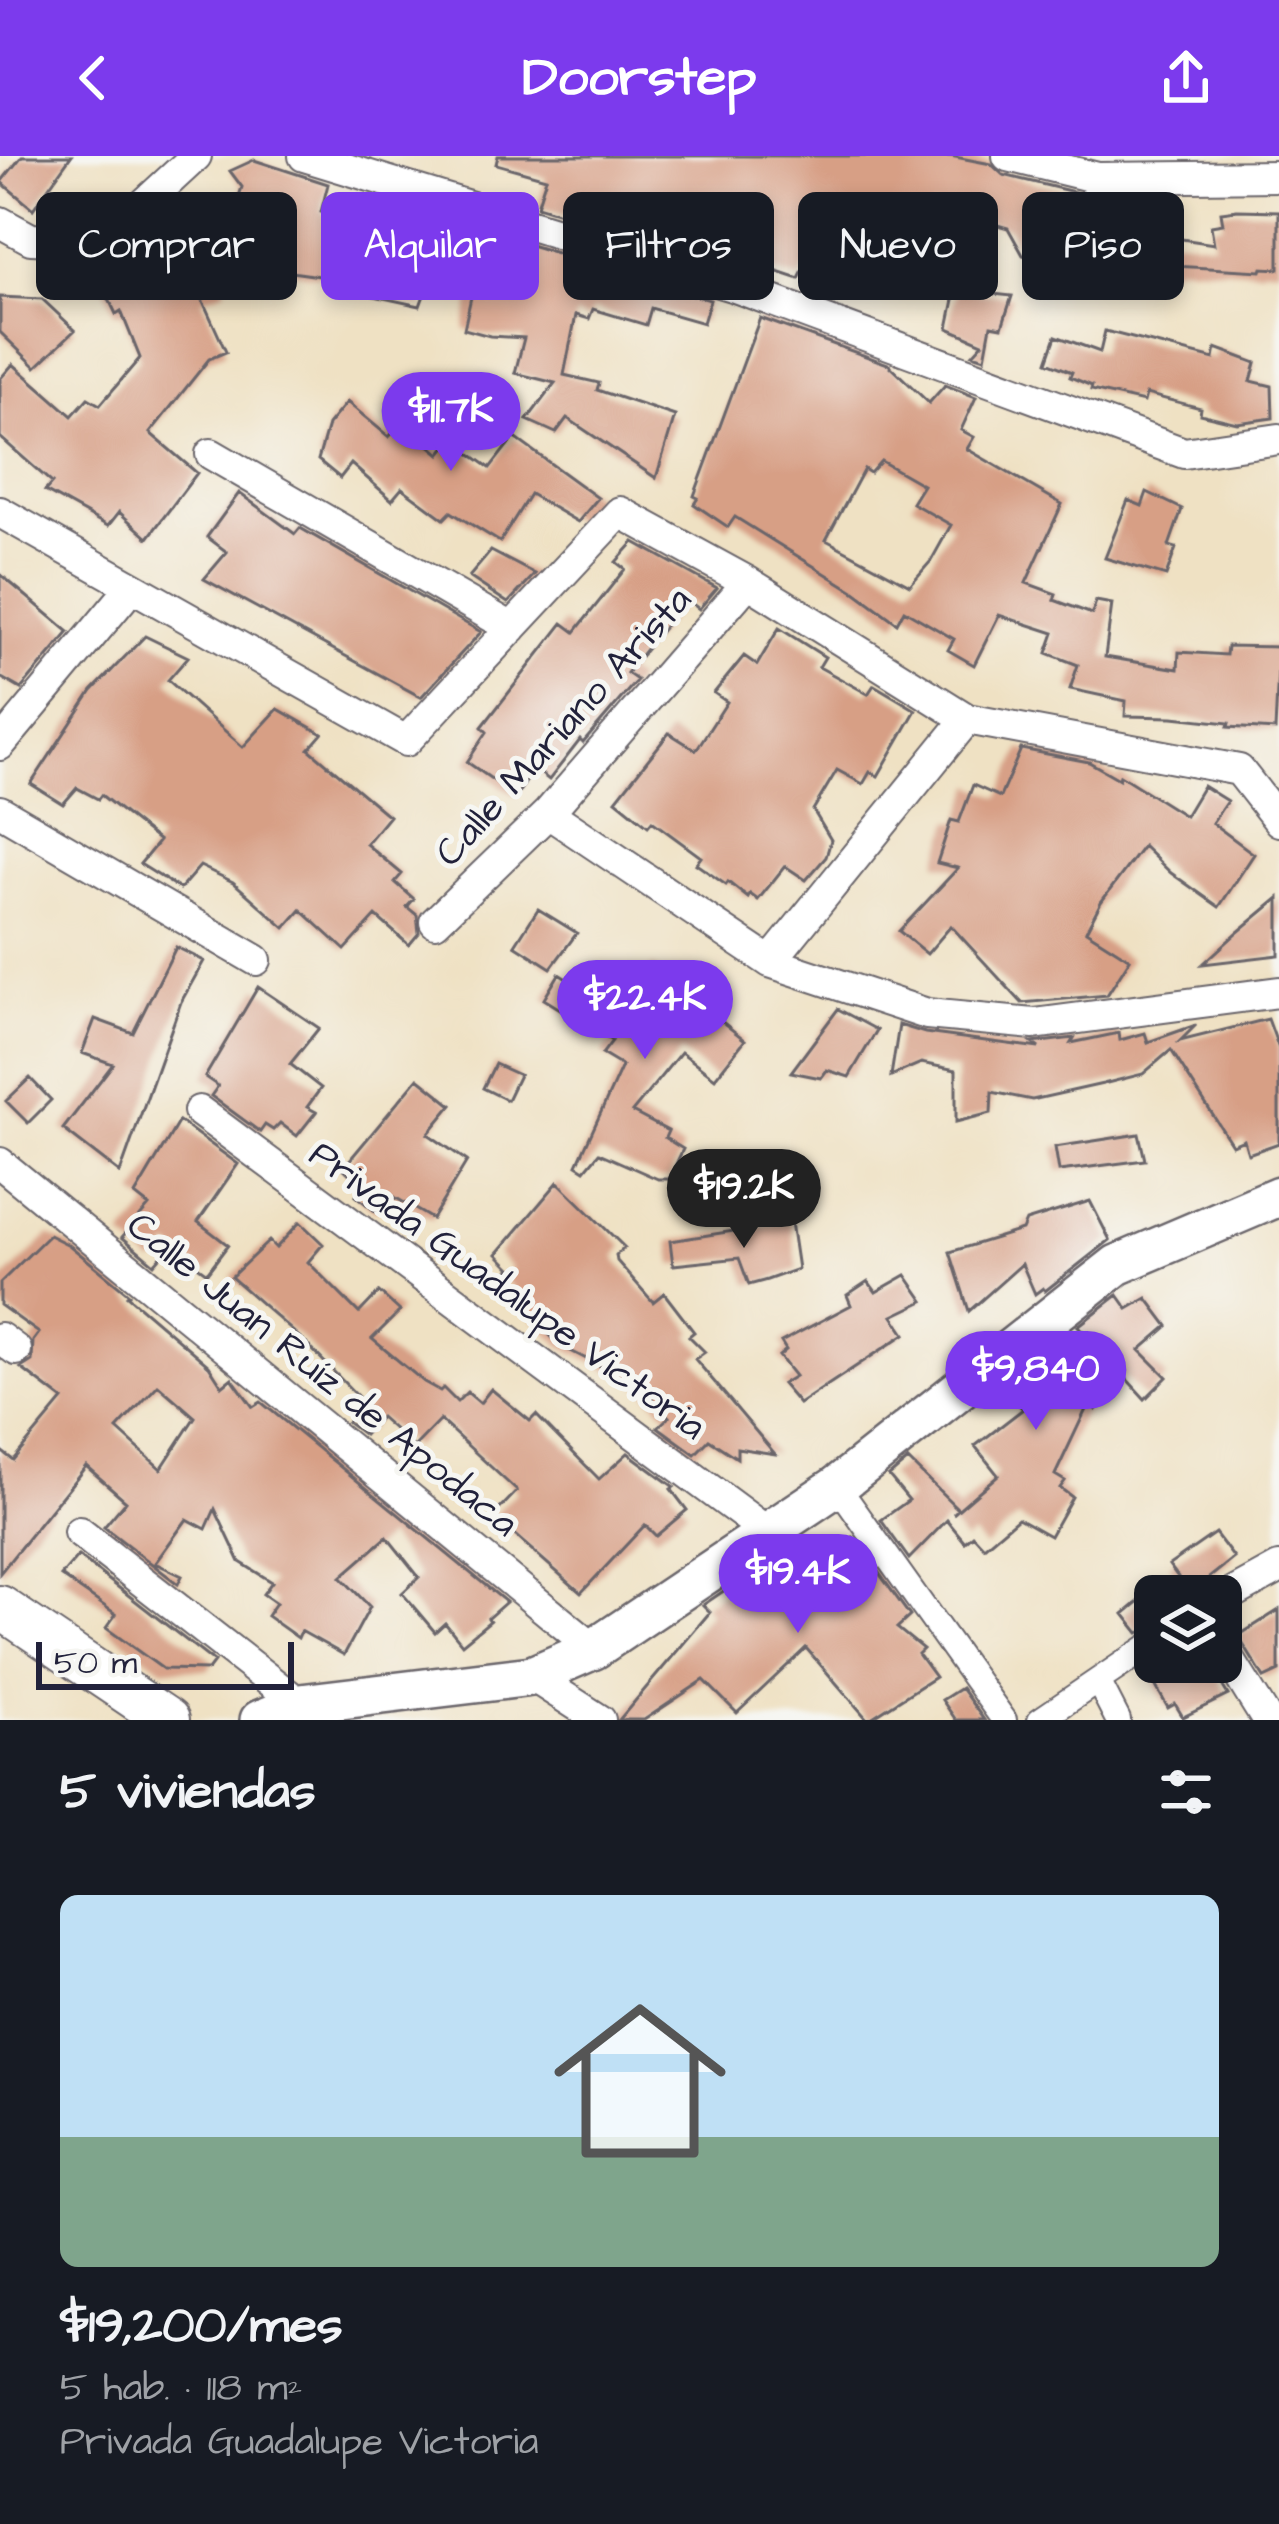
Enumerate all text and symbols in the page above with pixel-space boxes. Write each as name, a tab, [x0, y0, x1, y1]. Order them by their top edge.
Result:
text: Doorstep	[523, 41, 756, 116]
icon: back	[60, 45, 126, 111]
icon: share	[1153, 45, 1219, 111]
chip: Comprar	[36, 192, 297, 300]
chip: Alquilar	[321, 192, 539, 300]
chip: Filtros	[563, 192, 774, 300]
chip: Nuevo	[798, 192, 998, 300]
chip: Piso	[1022, 192, 1184, 300]
pin: $11.7K	[353, 372, 549, 474]
text: $11.7K	[409, 384, 493, 438]
street label: Calle Mariano Arista	[423, 575, 705, 879]
pin: $22.4K	[547, 960, 743, 1062]
text: $22.4K	[584, 972, 706, 1026]
street label: Privada Guadalupe Victoria	[298, 1128, 717, 1454]
pin: $19.2K	[646, 1149, 842, 1251]
text: $19.2K	[694, 1161, 794, 1215]
street label: Calle Juan Ruíz de Apodaca	[115, 1200, 530, 1550]
pin: $9,840	[938, 1331, 1134, 1433]
text: $9,840	[972, 1343, 1100, 1397]
pin: $19.4K	[700, 1534, 896, 1636]
text: $19.4K	[746, 1546, 850, 1600]
map controls	[1134, 1575, 1242, 1683]
button: layers	[1134, 1575, 1242, 1683]
scale bar	[36, 1636, 294, 1689]
text: 50 m	[54, 1640, 137, 1686]
text: 5 viviendas	[60, 1757, 316, 1828]
icon: filters	[1153, 1759, 1219, 1825]
icon: home	[532, 1973, 748, 2189]
text: $19,200/mes	[60, 2291, 343, 2362]
text: 5 hab. · 118 m²	[60, 2362, 302, 2416]
text: Privada Guadalupe Victoria	[60, 2416, 539, 2470]

